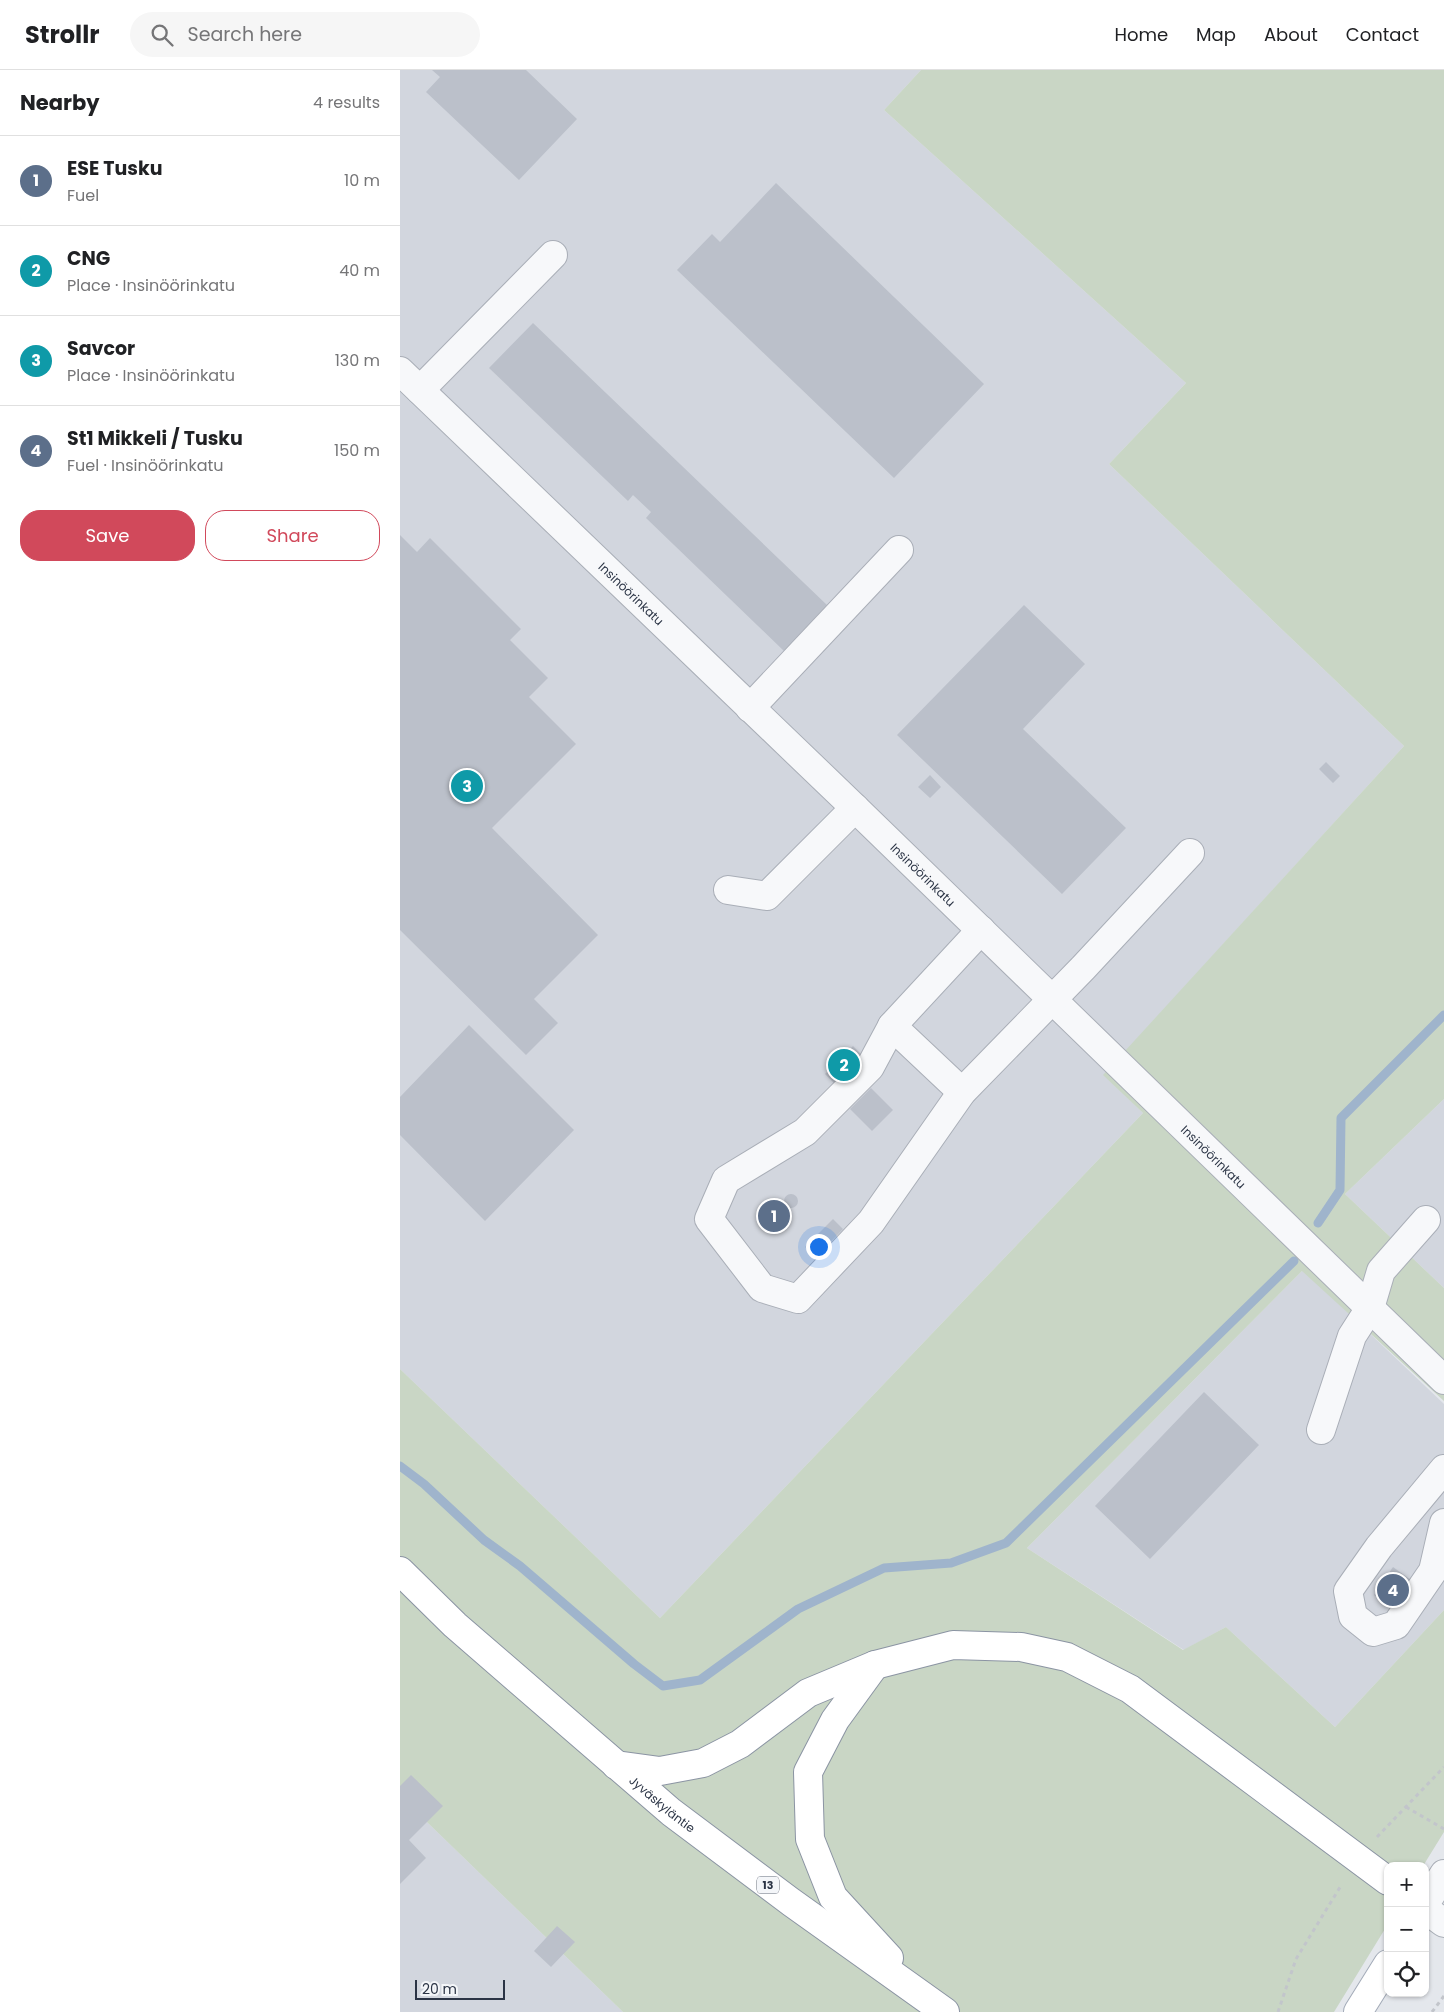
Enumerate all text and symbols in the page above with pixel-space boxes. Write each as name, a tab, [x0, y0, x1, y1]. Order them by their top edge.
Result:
search box	[130, 12, 480, 57]
text: Strollr	[25, 18, 100, 51]
icon: search	[148, 21, 176, 49]
text: Search here	[188, 21, 302, 48]
text: Home	[1114, 22, 1168, 47]
text: Map	[1196, 22, 1236, 47]
text: About	[1264, 22, 1318, 47]
text: Contact	[1346, 22, 1419, 47]
text: Nearby	[20, 88, 100, 117]
text: 4 results	[313, 91, 380, 114]
text: ESE Tusku	[67, 155, 162, 182]
text: 1	[33, 169, 39, 192]
text: 10 m	[344, 169, 380, 192]
text: Fuel	[67, 184, 99, 207]
text: CNG	[67, 245, 110, 272]
text: 2	[31, 259, 41, 282]
text: 40 m	[339, 259, 380, 282]
text: Place · Insinöörinkatu	[67, 274, 235, 297]
text: Savcor	[67, 335, 135, 362]
text: 3	[31, 349, 41, 372]
text: 130 m	[335, 349, 380, 372]
text: Place · Insinöörinkatu	[67, 364, 235, 387]
text: St1 Mikkeli / Tusku	[67, 425, 243, 452]
text: 4	[31, 439, 41, 462]
text: 150 m	[334, 439, 380, 462]
text: Fuel · Insinöörinkatu	[67, 454, 224, 477]
button: Save	[20, 510, 195, 561]
button: Share	[205, 510, 380, 561]
street label: Insinöörinkatu	[595, 558, 668, 629]
pin: 3	[451, 767, 483, 805]
street label: Insinöörinkatu	[887, 839, 959, 910]
pin: 2	[828, 1046, 860, 1084]
street label: Insinöörinkatu	[1178, 1121, 1250, 1192]
pin: 1	[758, 1197, 790, 1235]
your location	[806, 1234, 832, 1260]
pin: 4	[1377, 1571, 1409, 1609]
street label: Jyväskyläntie	[626, 1771, 699, 1836]
map controls	[1384, 1862, 1429, 1997]
button: +	[1384, 1862, 1429, 1907]
road number: 13	[757, 1876, 779, 1894]
button: −	[1384, 1907, 1429, 1952]
button: locate	[1384, 1952, 1429, 1997]
scale bar	[415, 1977, 505, 2000]
text: 20 m	[422, 1979, 457, 1999]

